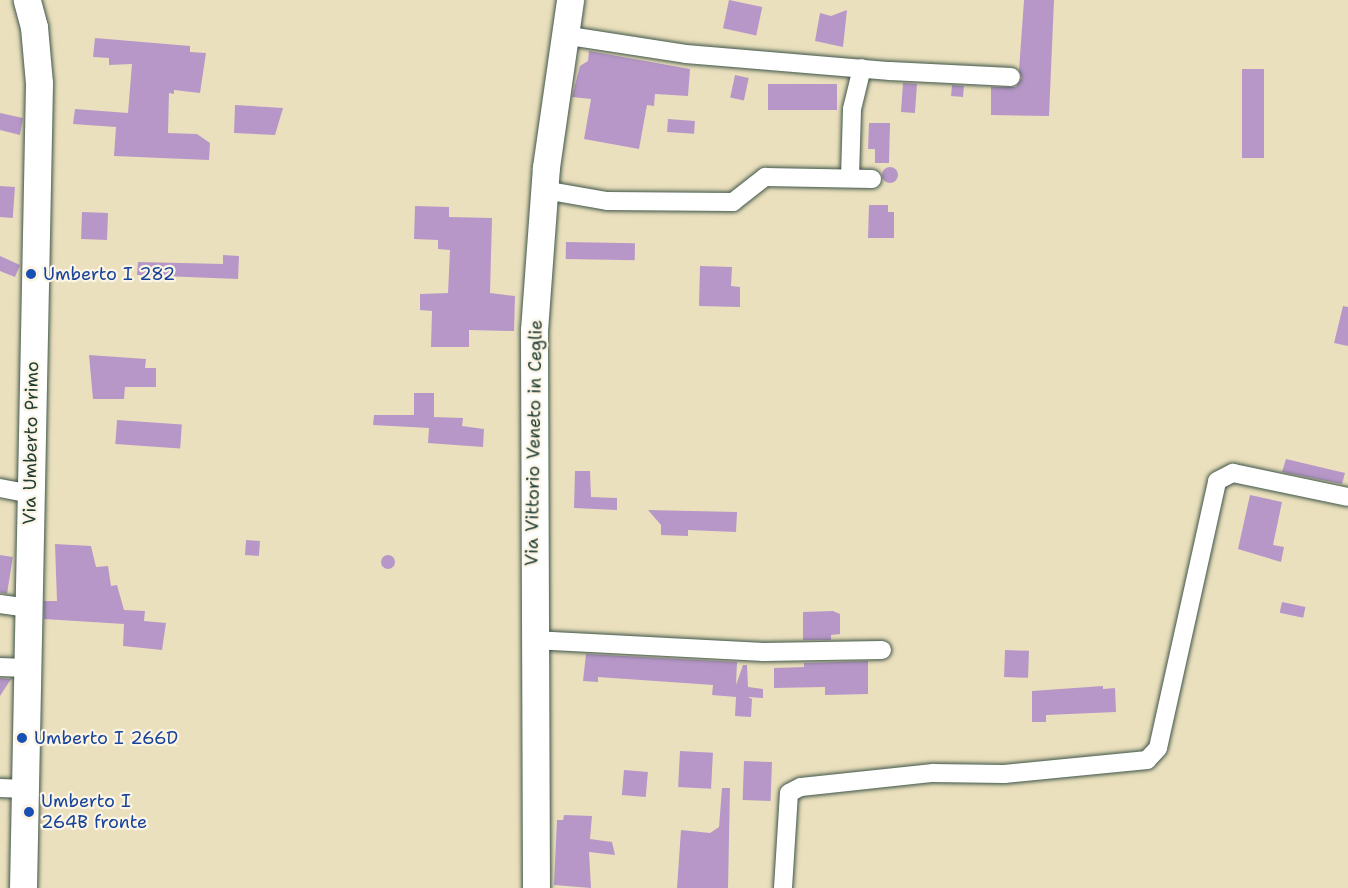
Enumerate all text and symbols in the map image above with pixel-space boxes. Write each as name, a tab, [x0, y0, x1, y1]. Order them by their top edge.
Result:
place label: Umberto I 282	[43, 263, 175, 285]
marker: Umberto I 282	[24, 267, 38, 281]
street label: Via Vittorio Veneto in Ceglie	[521, 320, 547, 566]
street label: Via Umberto Primo	[19, 361, 43, 525]
place label: Umberto I 266D	[34, 727, 178, 749]
marker: Umberto I 266D	[15, 731, 29, 745]
place label: Umberto I 264B fronte	[41, 791, 147, 834]
marker: Umberto I 264B fronte	[22, 805, 36, 819]

